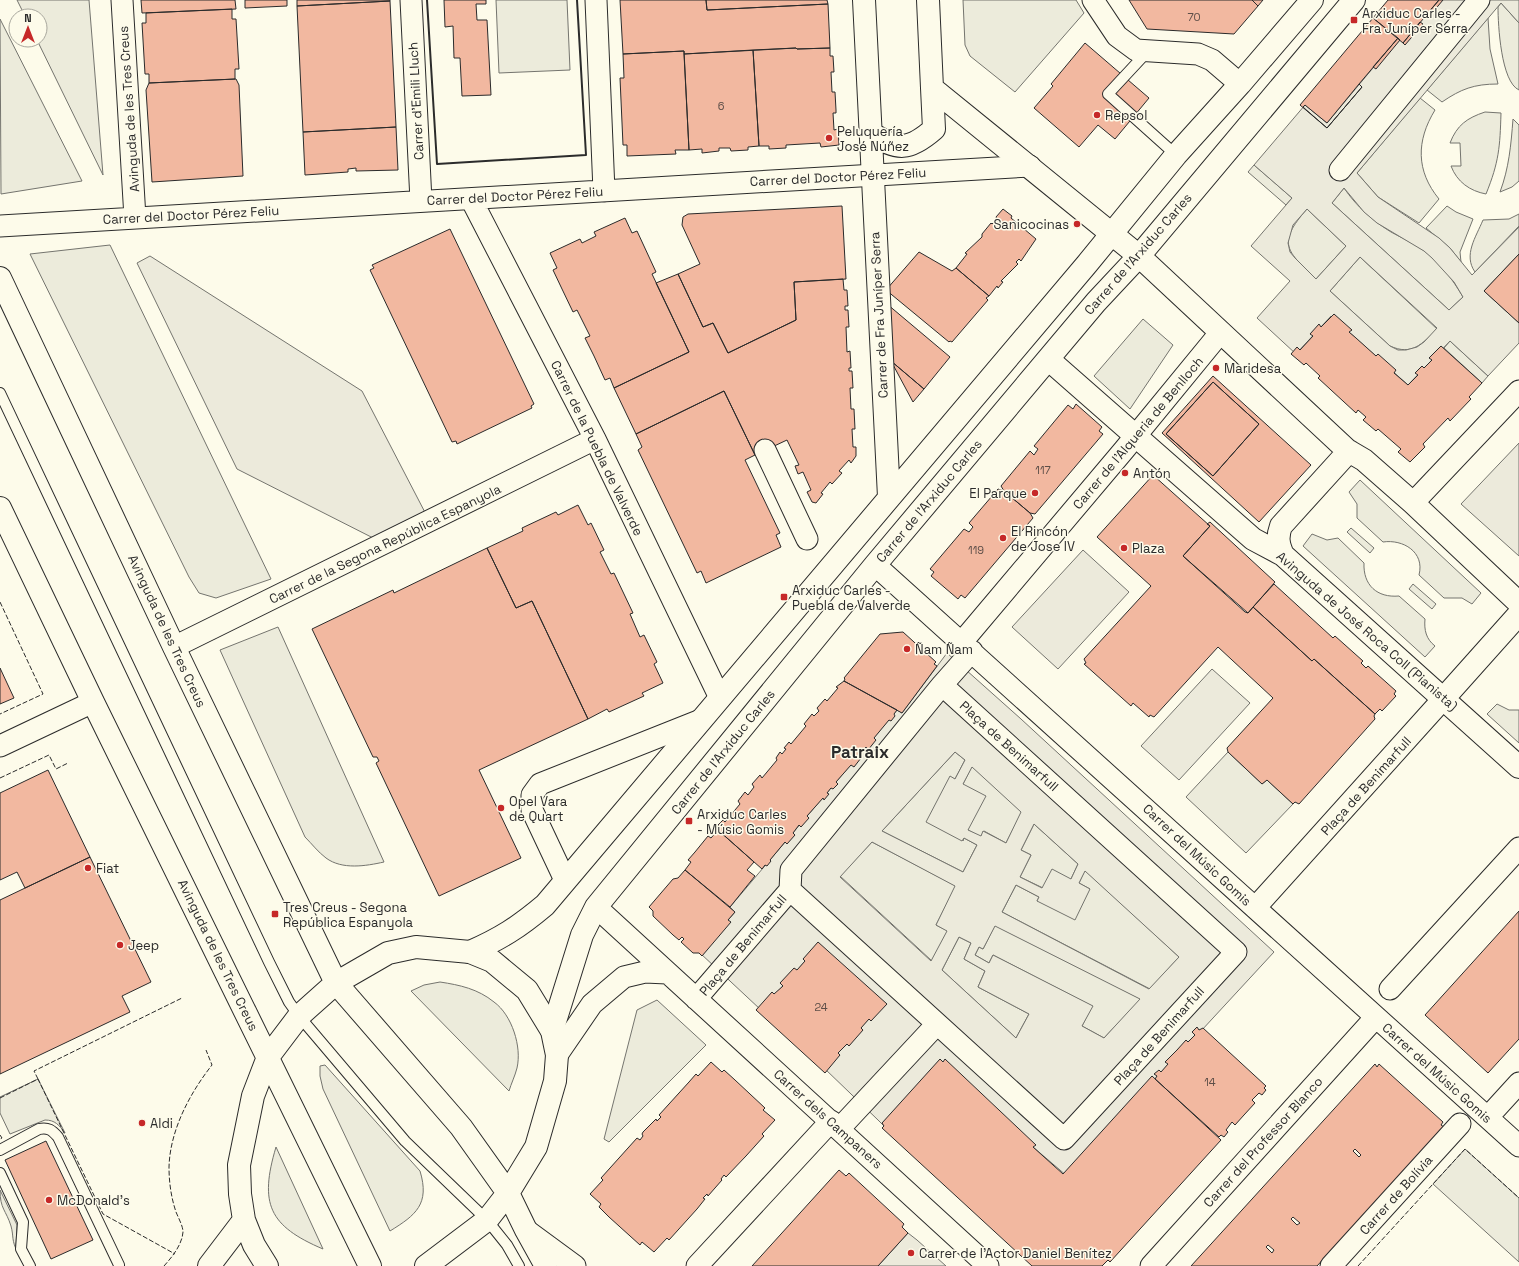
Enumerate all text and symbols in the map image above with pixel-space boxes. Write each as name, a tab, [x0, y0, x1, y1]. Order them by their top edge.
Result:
place label: Arxiduc Carles - Fra Juníper Serra	[1362, 5, 1469, 37]
north arrow	[8, 8, 48, 48]
house number: 70	[1187, 10, 1201, 24]
text: N	[24, 11, 32, 25]
marker: Arxiduc Carles - Fra Juníper Serra	[1349, 15, 1359, 25]
street label: Avinguda de les Tres Creus	[115, 25, 143, 193]
street label: Carrer d'Emili Lluch	[404, 41, 428, 161]
house number: 6	[718, 99, 725, 113]
place label: Repsol	[1105, 107, 1147, 124]
marker: Repsol	[1092, 110, 1102, 120]
place label: Peluquería José Núñez	[837, 123, 909, 155]
marker: Peluquería José Núñez	[824, 133, 834, 143]
street label: Carrer del Doctor Pérez Feliu	[749, 164, 927, 190]
street label: Carrer del Doctor Pérez Feliu	[426, 183, 604, 209]
street label: Carrer de l'Arxiduc Carles	[1080, 189, 1196, 318]
street label: Carrer del Doctor Pérez Feliu	[102, 202, 280, 228]
place label: Sanicocinas	[993, 216, 1069, 233]
marker: Sanicocinas	[1072, 219, 1082, 229]
street label: Carrer de Fra Juníper Serra	[866, 231, 892, 399]
street label: Carrer de l'Alqueria de Benlloch	[1069, 353, 1207, 513]
street label: Carrer de la Puebla de Valverde	[547, 357, 647, 539]
place label: Maridesa	[1224, 360, 1282, 377]
marker: Maridesa	[1211, 363, 1221, 373]
street label: Carrer de l'Arxiduc Carles	[872, 436, 986, 566]
house number: 117	[1035, 463, 1051, 477]
place label: Antón	[1133, 465, 1171, 482]
marker: Antón	[1120, 468, 1130, 478]
street label: Carrer de la Segona República Espanyola	[266, 480, 504, 608]
place label: El Parque	[969, 485, 1027, 502]
marker: El Parque	[1030, 488, 1040, 498]
place label: El Rincón de Jose IV	[1011, 523, 1075, 555]
marker: El Rincón de Jose IV	[998, 533, 1008, 543]
place label: Plaza	[1132, 540, 1165, 557]
house number: 119	[968, 543, 984, 557]
marker: Plaza	[1119, 543, 1129, 553]
street label: Avinguda de José Roca Coll (Pianista)	[1273, 548, 1461, 714]
street label: Avinguda de les Tres Creus	[124, 552, 210, 710]
place label: Arxiduc Carles - Puebla de Valverde	[792, 582, 911, 614]
marker: Arxiduc Carles - Puebla de Valverde	[779, 592, 789, 602]
place label: Ñam Ñam	[915, 641, 973, 658]
marker: Ñam Ñam	[902, 644, 912, 654]
street label: Carrer de l'Arxiduc Carles	[667, 686, 779, 818]
street label: Plaça de Benimarfull	[956, 697, 1062, 795]
street label: Plaça de Benimarfull	[1317, 733, 1415, 839]
district label: Patraix	[831, 741, 889, 763]
place label: Opel Vara de Quart	[509, 793, 568, 825]
street label: Carrer del Músic Gomis	[1139, 800, 1255, 910]
marker: Opel Vara de Quart	[496, 803, 506, 813]
place label: Arxiduc Carles - Músic Gomis	[697, 806, 787, 838]
marker: Arxiduc Carles - Músic Gomis	[684, 816, 694, 826]
place label: Fiat	[96, 860, 119, 877]
marker: Fiat	[83, 863, 93, 873]
street label: Avinguda de les Tres Creus	[174, 876, 262, 1034]
street label: Plaça de Benimarfull	[696, 891, 790, 999]
place label: Tres Creus - Segona República Espanyola	[283, 899, 414, 931]
marker: Tres Creus - Segona República Espanyola	[270, 909, 280, 919]
place label: Jeep	[128, 937, 159, 954]
marker: Jeep	[115, 940, 125, 950]
street label: Plaça de Benimarfull	[1110, 983, 1208, 1089]
house number: 24	[814, 1000, 828, 1014]
street label: Carrer del Músic Gomis	[1379, 1019, 1496, 1127]
street label: Carrer dels Campaners	[770, 1066, 886, 1173]
street label: Carrer del Professor Blanco	[1200, 1073, 1326, 1211]
house number: 14	[1204, 1075, 1216, 1089]
place label: Aldi	[150, 1115, 173, 1132]
marker: Aldi	[137, 1118, 147, 1128]
street label: Carrer de Bolívia	[1356, 1151, 1437, 1238]
place label: McDonald's	[57, 1192, 130, 1209]
marker: McDonald's	[44, 1195, 54, 1205]
place label: Carrer de l'Actor Daniel Benítez	[919, 1245, 1112, 1262]
marker: Carrer de l'Actor Daniel Benítez	[906, 1248, 916, 1258]

